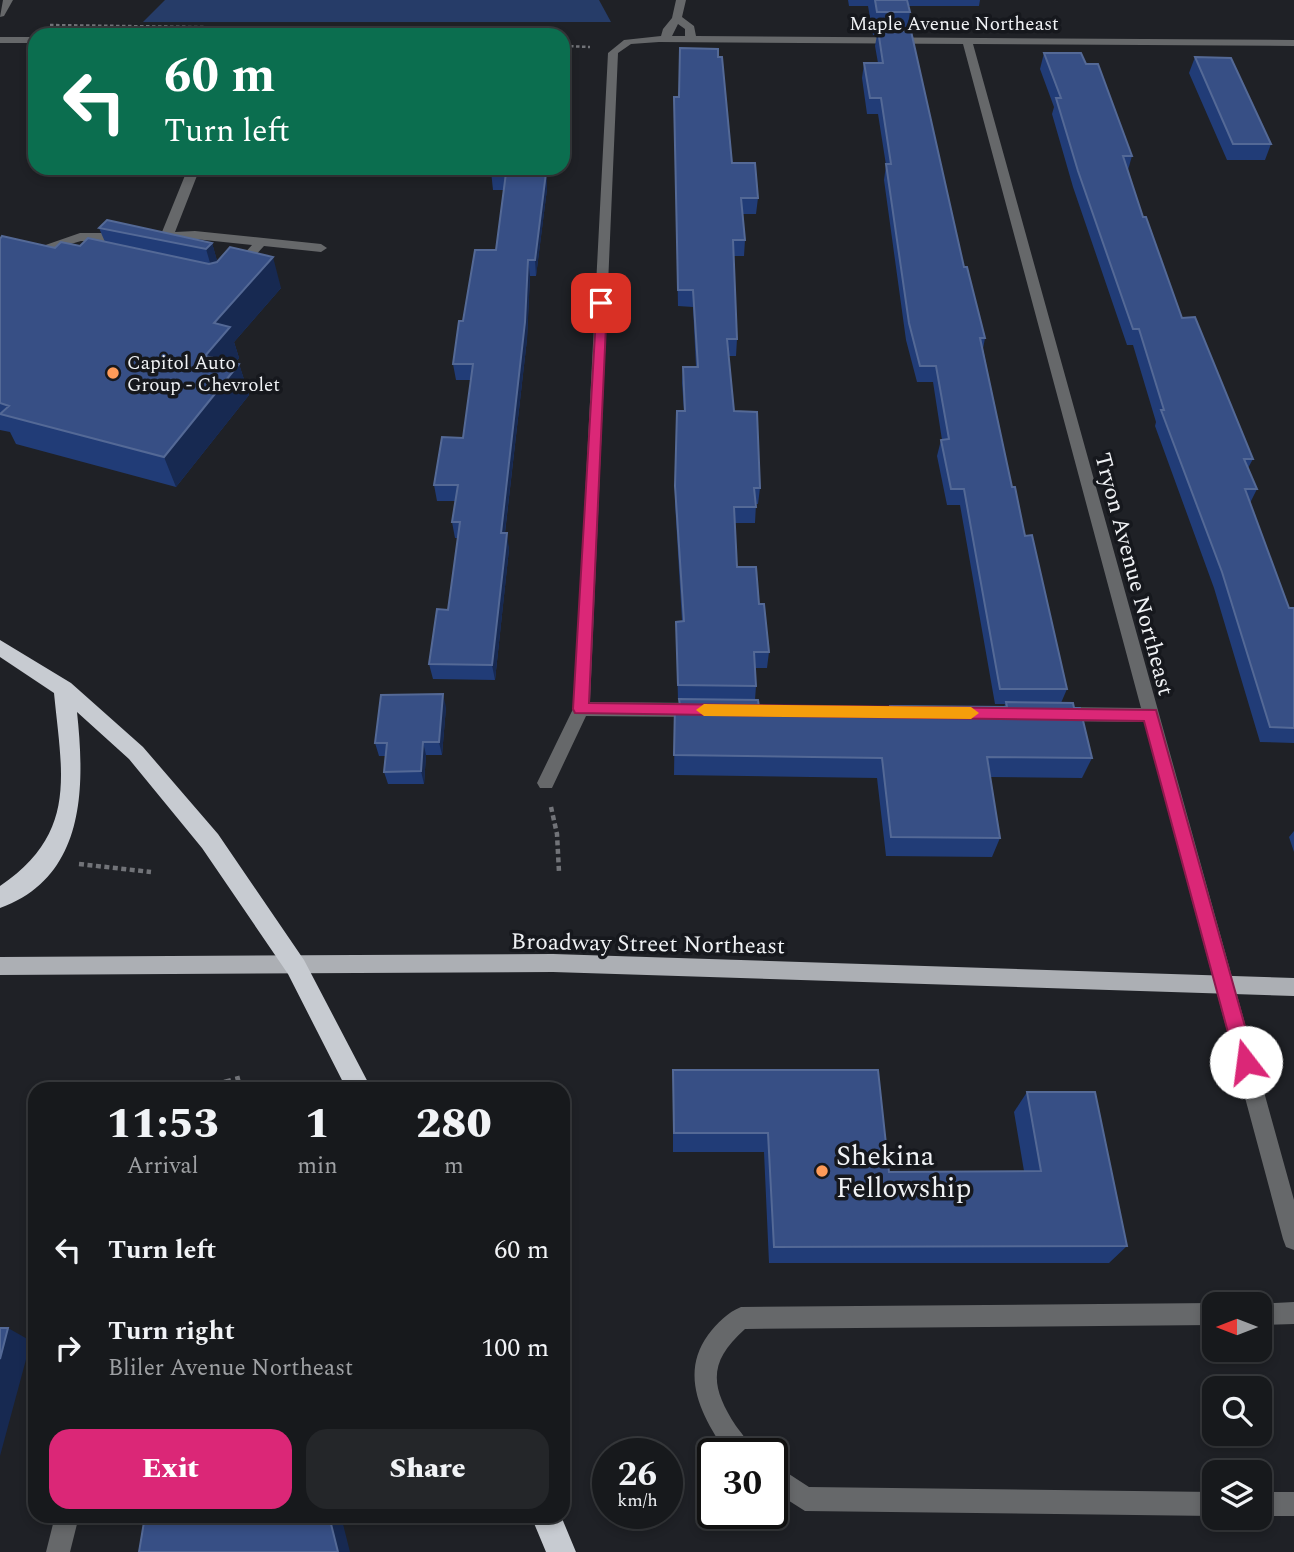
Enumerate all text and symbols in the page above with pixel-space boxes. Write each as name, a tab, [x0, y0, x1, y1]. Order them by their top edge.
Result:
street label: Maple Avenue Northeast	[849, 10, 1059, 39]
text: 60 m	[164, 39, 275, 114]
icon: left	[49, 56, 140, 147]
text: Turn left	[164, 107, 290, 156]
pin	[571, 273, 631, 333]
icon: arrive	[582, 284, 620, 322]
place label: Capitol Auto Group - Chevrolet	[127, 349, 280, 400]
marker: Capitol Auto Group - Chevrolet	[105, 365, 121, 381]
street label: Tryon Avenue Northeast	[1084, 449, 1183, 700]
street label: Broadway Street Northeast	[511, 925, 785, 964]
position arrow	[1209, 1025, 1283, 1099]
text: 11:53	[106, 1093, 219, 1156]
text: 1	[305, 1093, 330, 1156]
text: 280	[416, 1093, 492, 1156]
place label: Shekina Fellowship	[836, 1135, 971, 1210]
text: Arrival	[127, 1149, 199, 1184]
text: min	[297, 1149, 338, 1184]
text: m	[444, 1149, 464, 1184]
marker: Shekina Fellowship	[814, 1163, 830, 1179]
text: Turn left	[108, 1230, 216, 1270]
text: 60 m	[494, 1230, 549, 1270]
icon: left	[49, 1231, 87, 1269]
north arrow	[1202, 1292, 1272, 1362]
map controls	[1202, 1292, 1272, 1530]
text: Turn right	[108, 1311, 235, 1351]
text: 100 m	[481, 1328, 549, 1368]
icon: right	[49, 1329, 87, 1367]
text: Bliler Avenue Northeast	[108, 1351, 353, 1386]
button: search	[1202, 1376, 1272, 1446]
button: Exit	[49, 1429, 292, 1509]
button: Share	[306, 1429, 549, 1509]
speed limit sign: 30	[697, 1438, 788, 1529]
text: 26	[618, 1448, 657, 1501]
button: layers	[1202, 1460, 1272, 1530]
text: km/h	[617, 1487, 658, 1514]

